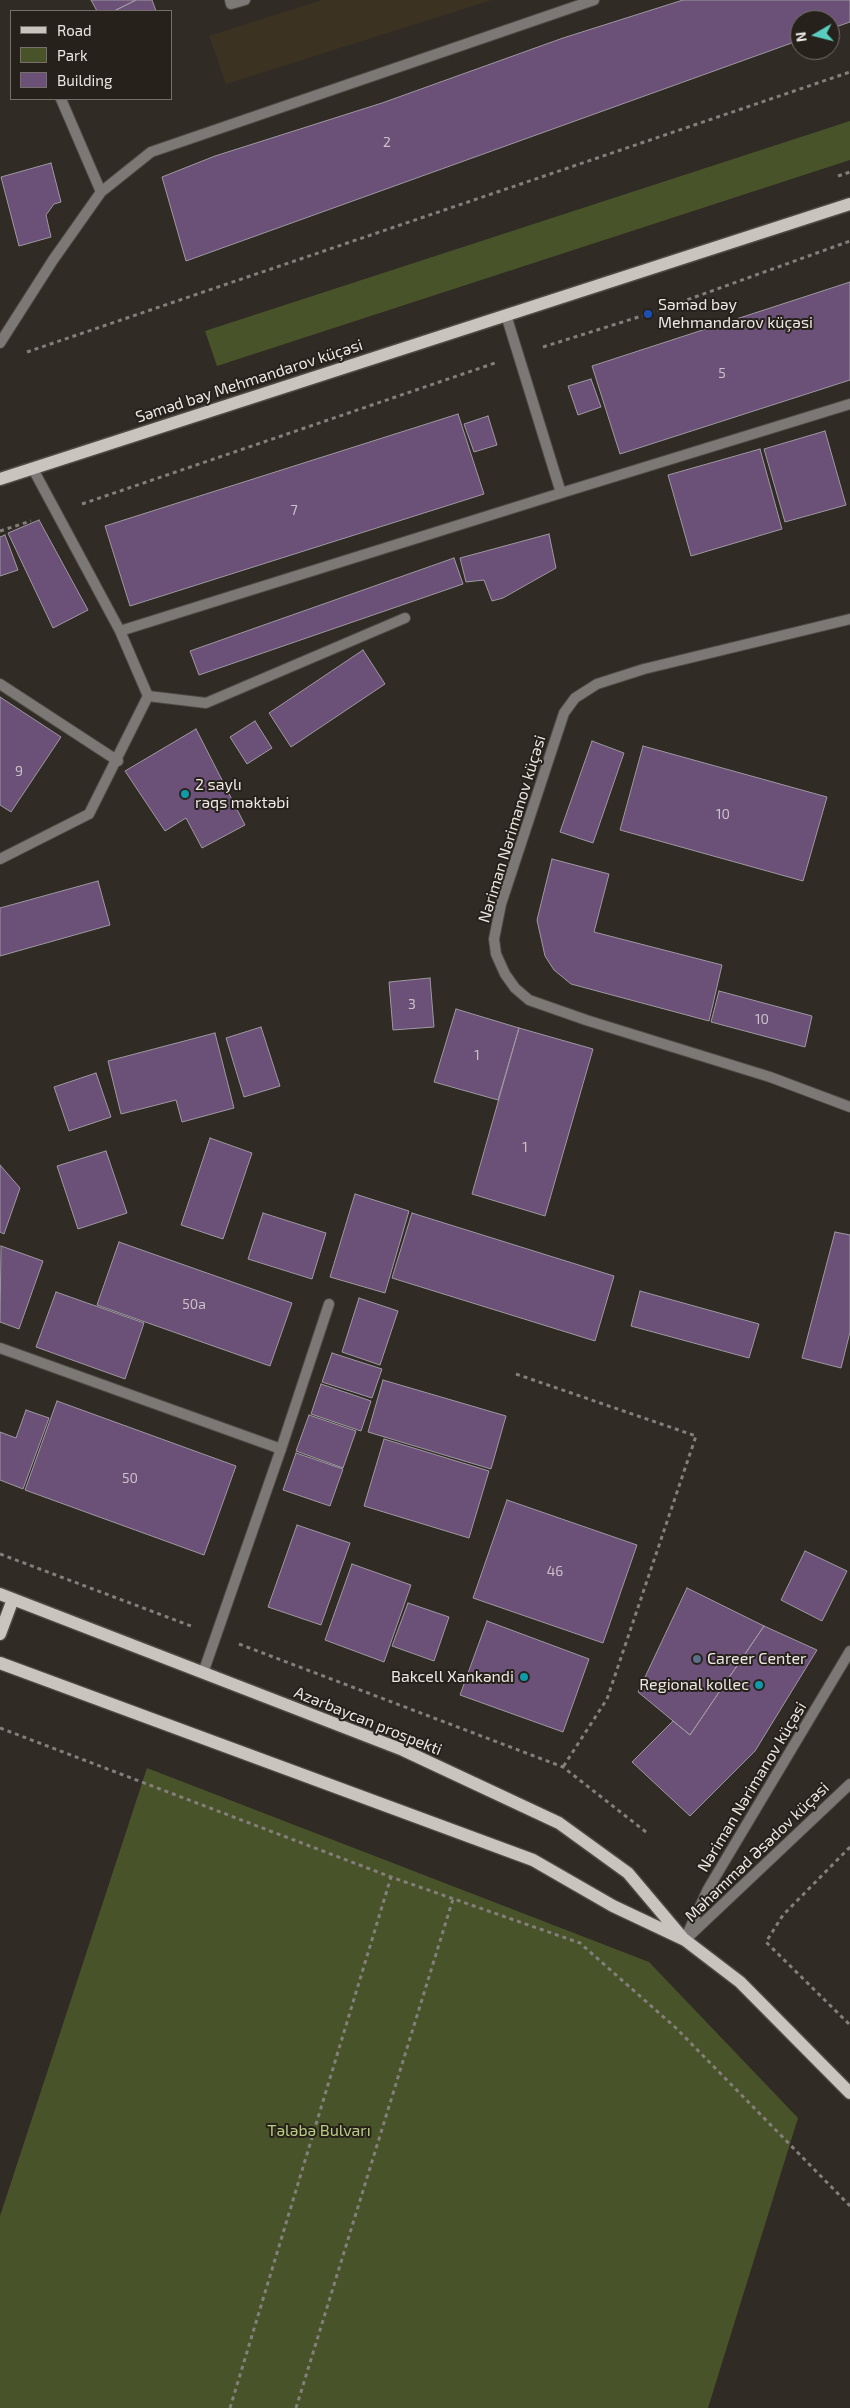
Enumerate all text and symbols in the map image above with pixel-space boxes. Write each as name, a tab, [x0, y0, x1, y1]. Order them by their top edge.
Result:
legend	[10, 10, 172, 100]
north arrow	[790, 10, 840, 60]
text: Road	[57, 21, 92, 39]
text: N	[792, 31, 810, 43]
text: Park	[57, 46, 88, 64]
text: Building	[57, 71, 112, 89]
house number: 2	[383, 134, 391, 150]
place label: Səməd bəy Mehmandarov küçəsi	[658, 295, 813, 333]
marker: Səməd bəy Mehmandarov küçəsi	[642, 308, 654, 320]
street label: Səməd bəy Mehmandarov küçəsi	[133, 335, 365, 427]
house number: 5	[718, 365, 726, 381]
house number: 7	[290, 502, 298, 518]
street label: Nəriman Nərimanov küçəsi	[474, 733, 550, 925]
house number: 9	[15, 763, 23, 779]
place label: 2 saylı rəqs məktəbi	[195, 775, 289, 813]
marker: 2 saylı rəqs məktəbi	[179, 788, 191, 800]
house number: 10	[716, 806, 730, 822]
house number: 3	[408, 996, 416, 1012]
house number: 10	[755, 1011, 769, 1027]
house number: 1	[474, 1047, 480, 1063]
house number: 1	[522, 1139, 528, 1155]
house number: 50a	[182, 1296, 206, 1312]
house number: 50	[122, 1470, 138, 1486]
house number: 46	[547, 1563, 563, 1579]
place label: Career Center	[707, 1649, 806, 1669]
marker: Career Center	[691, 1653, 703, 1665]
place label: Bakcell Xankəndi	[391, 1667, 514, 1687]
marker: Bakcell Xankəndi	[518, 1671, 530, 1683]
place label: Regional kollec	[639, 1675, 749, 1695]
marker: Regional kollec	[753, 1679, 765, 1691]
street label: Azərbaycan prospekti	[291, 1683, 445, 1759]
street label: Nəriman Nərimanov küçəsi	[694, 1698, 810, 1876]
street label: Məhəmməd Əsədov küçəsi	[681, 1778, 833, 1926]
park label: Tələbə Bulvarı	[267, 2121, 371, 2141]

